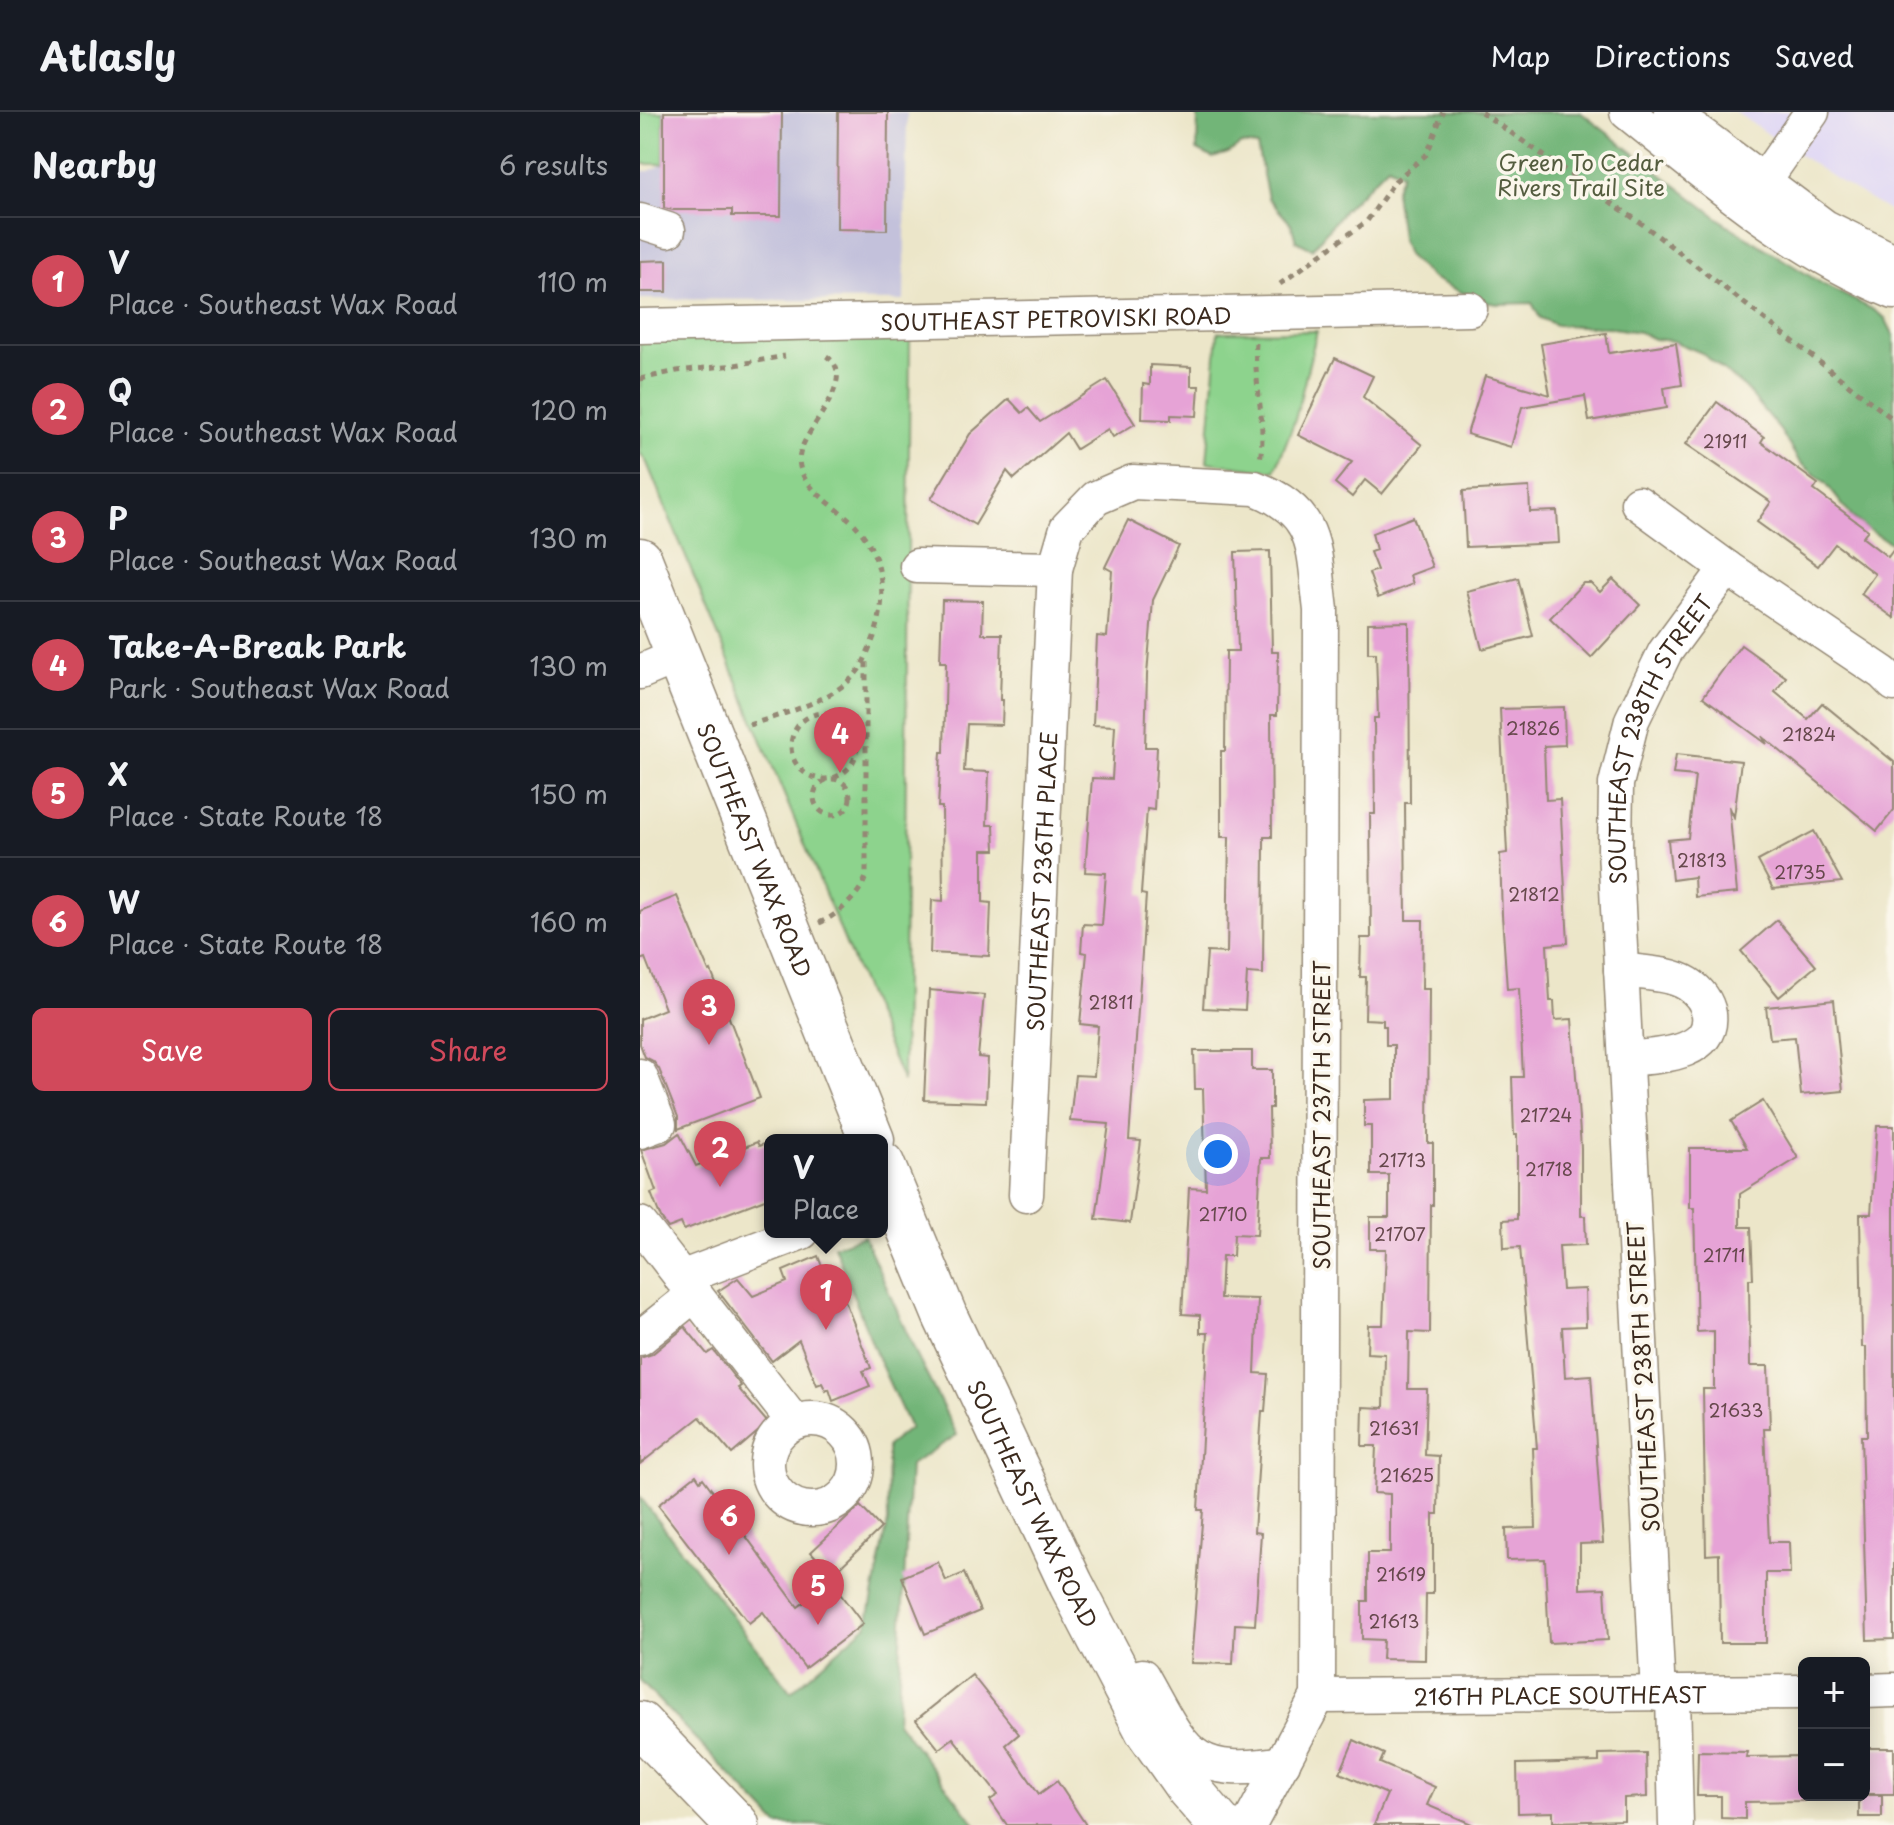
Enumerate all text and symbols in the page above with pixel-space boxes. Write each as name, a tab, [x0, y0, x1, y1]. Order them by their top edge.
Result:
text: Atlasly	[40, 27, 176, 84]
text: Map	[1491, 34, 1550, 77]
text: Directions	[1594, 34, 1731, 77]
text: Saved	[1775, 34, 1854, 77]
text: Nearby	[32, 138, 157, 190]
text: 6 results	[499, 145, 608, 184]
park label: Green To Cedar Rivers Trail Site	[1497, 145, 1665, 203]
text: V	[108, 239, 129, 284]
text: 1	[52, 262, 64, 301]
text: 110 m	[537, 262, 608, 301]
text: Place · Southeast Wax Road	[108, 284, 458, 323]
street label: SOUTHEAST PETROVISKI ROAD	[880, 297, 1232, 338]
text: Q	[108, 367, 132, 412]
text: 2	[49, 390, 67, 429]
text: 120 m	[531, 390, 608, 429]
text: Place · Southeast Wax Road	[108, 412, 458, 451]
house number: 21911	[1703, 427, 1747, 454]
text: P	[108, 495, 127, 540]
text: 3	[49, 518, 67, 557]
text: 130 m	[529, 518, 608, 557]
text: Place · Southeast Wax Road	[108, 540, 458, 579]
street label: SOUTHEAST 238TH STREET	[1598, 586, 1720, 885]
text: Take-A-Break Park	[108, 623, 406, 668]
text: 4	[49, 646, 67, 685]
text: 130 m	[529, 646, 608, 685]
text: Park · Southeast Wax Road	[108, 668, 450, 707]
pin: 4	[814, 707, 866, 773]
house number: 21826	[1506, 714, 1560, 741]
street label: SOUTHEAST WAX ROAD	[690, 718, 822, 982]
house number: 21824	[1782, 720, 1836, 747]
street label: SOUTHEAST 236TH PLACE	[1017, 731, 1064, 1032]
text: X	[108, 751, 128, 796]
text: 5	[50, 774, 66, 813]
text: 150 m	[530, 774, 608, 813]
text: Place · State Route 18	[108, 796, 383, 835]
house number: 21813	[1677, 846, 1727, 873]
house number: 21735	[1774, 858, 1826, 885]
text: W	[108, 879, 140, 924]
house number: 21812	[1508, 880, 1560, 907]
text: 6	[49, 902, 67, 941]
text: 160 m	[530, 902, 608, 941]
text: Place · State Route 18	[108, 924, 383, 963]
street label: SOUTHEAST 237TH STREET	[1304, 960, 1337, 1270]
pin: 3	[683, 979, 735, 1045]
house number: 21811	[1088, 988, 1134, 1015]
button: Save	[32, 1008, 312, 1091]
button: Share	[328, 1008, 608, 1091]
house number: 21724	[1520, 1101, 1572, 1128]
pin: 2	[694, 1121, 746, 1187]
popup	[764, 1134, 888, 1238]
your location	[1198, 1134, 1238, 1174]
text: V	[793, 1144, 814, 1189]
house number: 21713	[1378, 1146, 1426, 1173]
house number: 21718	[1525, 1155, 1573, 1182]
text: Place	[793, 1189, 859, 1228]
house number: 21710	[1199, 1200, 1247, 1227]
house number: 21707	[1374, 1220, 1426, 1247]
street label: SOUTHEAST 238TH STREET	[1617, 1220, 1667, 1533]
house number: 21711	[1703, 1241, 1745, 1268]
pin: 1	[800, 1264, 852, 1330]
street label: SOUTHEAST WAX ROAD	[961, 1374, 1107, 1633]
house number: 21633	[1709, 1396, 1763, 1423]
house number: 21631	[1369, 1414, 1419, 1441]
house number: 21625	[1380, 1461, 1434, 1488]
pin: 6	[703, 1489, 755, 1555]
pin: 5	[792, 1559, 844, 1625]
house number: 21619	[1376, 1560, 1426, 1587]
house number: 21613	[1368, 1607, 1420, 1634]
map controls	[1798, 1657, 1870, 1801]
button: +	[1798, 1657, 1870, 1729]
street label: 216TH PLACE SOUTHEAST	[1413, 1676, 1707, 1712]
button: −	[1798, 1729, 1870, 1801]

